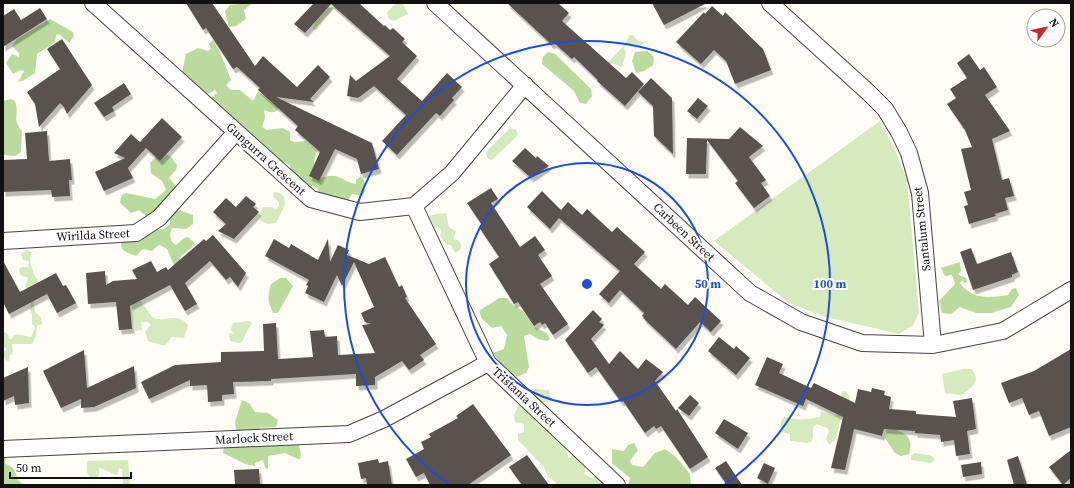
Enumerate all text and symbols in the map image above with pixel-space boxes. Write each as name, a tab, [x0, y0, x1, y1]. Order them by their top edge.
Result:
north arrow	[1026, 8, 1066, 48]
text: N	[1045, 15, 1062, 30]
street label: Gungurra Crescent	[223, 119, 309, 199]
street label: Santalum Street	[910, 186, 934, 272]
street label: Carbeen Street	[650, 199, 718, 265]
street label: Wirilda Street	[56, 225, 130, 245]
text: 50 m	[695, 276, 721, 292]
text: 100 m	[814, 276, 847, 292]
centre of rings	[580, 277, 594, 291]
street label: Tristania Street	[489, 363, 559, 431]
street label: Marlock Street	[215, 428, 293, 448]
scale bar	[10, 454, 131, 480]
text: 50 m	[16, 460, 42, 476]

